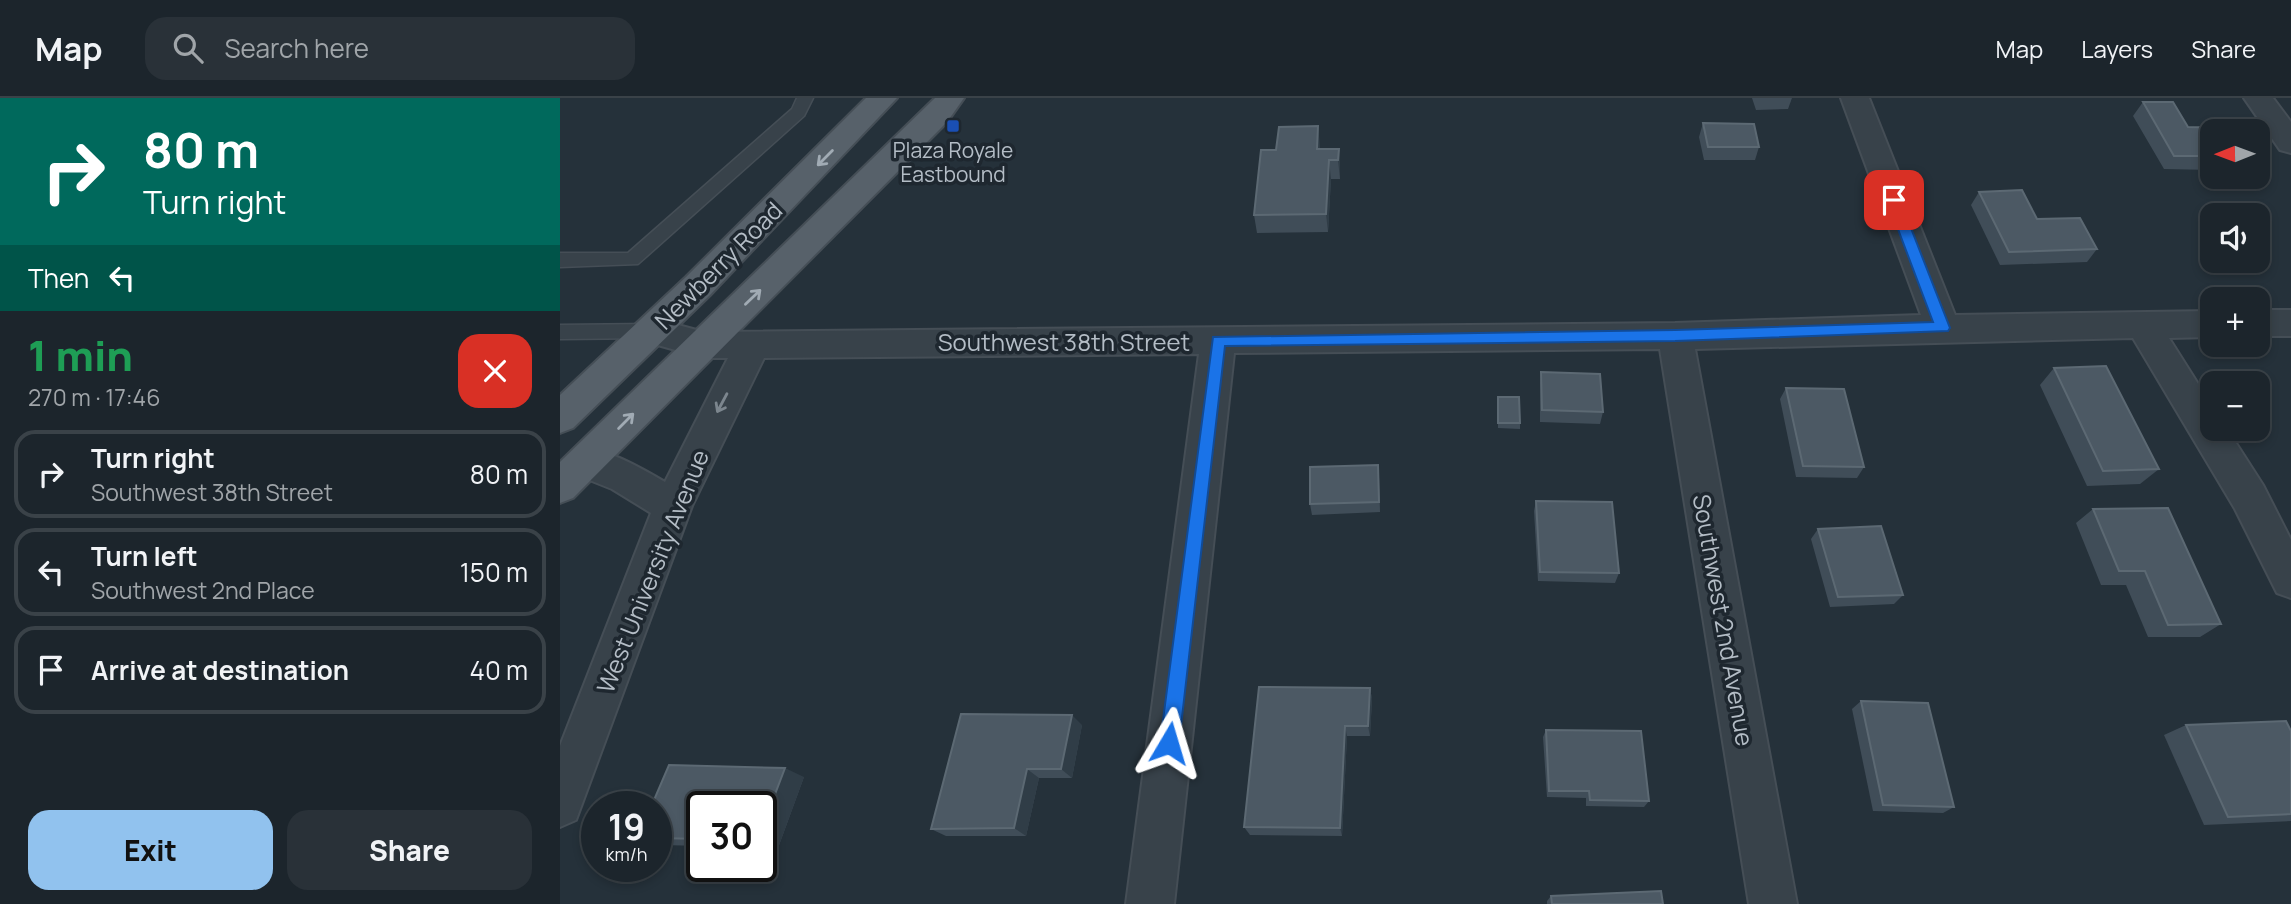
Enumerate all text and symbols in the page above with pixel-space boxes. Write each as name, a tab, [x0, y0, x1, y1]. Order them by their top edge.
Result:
search box	[145, 17, 635, 80]
text: Map	[35, 26, 103, 71]
icon: search	[169, 29, 207, 67]
text: Search here	[225, 30, 369, 66]
text: Map	[1996, 32, 2043, 65]
text: Layers	[2081, 32, 2153, 65]
text: Share	[2191, 32, 2256, 65]
text: 80 m	[143, 116, 259, 183]
marker: Plaza Royale Eastbound	[945, 118, 961, 134]
north arrow	[2200, 119, 2270, 189]
map controls	[2200, 119, 2270, 441]
icon: right	[28, 126, 119, 217]
place label: Plaza Royale Eastbound	[893, 136, 1013, 188]
one-way arrow	[817, 149, 834, 166]
pin	[1864, 170, 1924, 230]
text: Turn right	[143, 180, 286, 224]
icon: arrive	[1875, 181, 1913, 219]
street label: Newberry Road	[647, 194, 789, 336]
button: sound	[2200, 203, 2270, 273]
icon: left	[103, 259, 141, 297]
text: Then	[28, 260, 89, 296]
button: +	[2200, 287, 2270, 357]
one-way arrow	[745, 289, 762, 306]
street label: Southwest 38th Street	[938, 325, 1190, 358]
text: 1 min	[28, 326, 133, 384]
button: close	[458, 334, 532, 408]
button: −	[2200, 371, 2270, 441]
text: 270 m · 17:46	[28, 381, 160, 413]
one-way arrow	[715, 392, 728, 413]
one-way arrow	[617, 413, 634, 430]
text: Turn right	[91, 440, 215, 476]
street label: West University Avenue	[588, 444, 716, 698]
icon: right	[32, 455, 70, 493]
text: 80 m	[470, 456, 528, 492]
text: Southwest 38th Street	[91, 476, 333, 508]
street label: Southwest 2nd Avenue	[1686, 492, 1762, 748]
text: Turn left	[91, 538, 198, 574]
icon: left	[32, 553, 70, 591]
text: 150 m	[460, 554, 528, 590]
text: Southwest 2nd Place	[91, 574, 315, 606]
icon: arrive	[32, 651, 70, 689]
text: Arrive at destination	[91, 652, 349, 688]
text: 40 m	[470, 652, 528, 688]
position arrow	[1132, 706, 1206, 780]
speed limit sign: 30	[686, 791, 777, 882]
text: 19	[608, 803, 645, 851]
button: Exit	[28, 810, 273, 890]
button: Share	[287, 810, 532, 890]
text: km/h	[606, 842, 647, 866]

